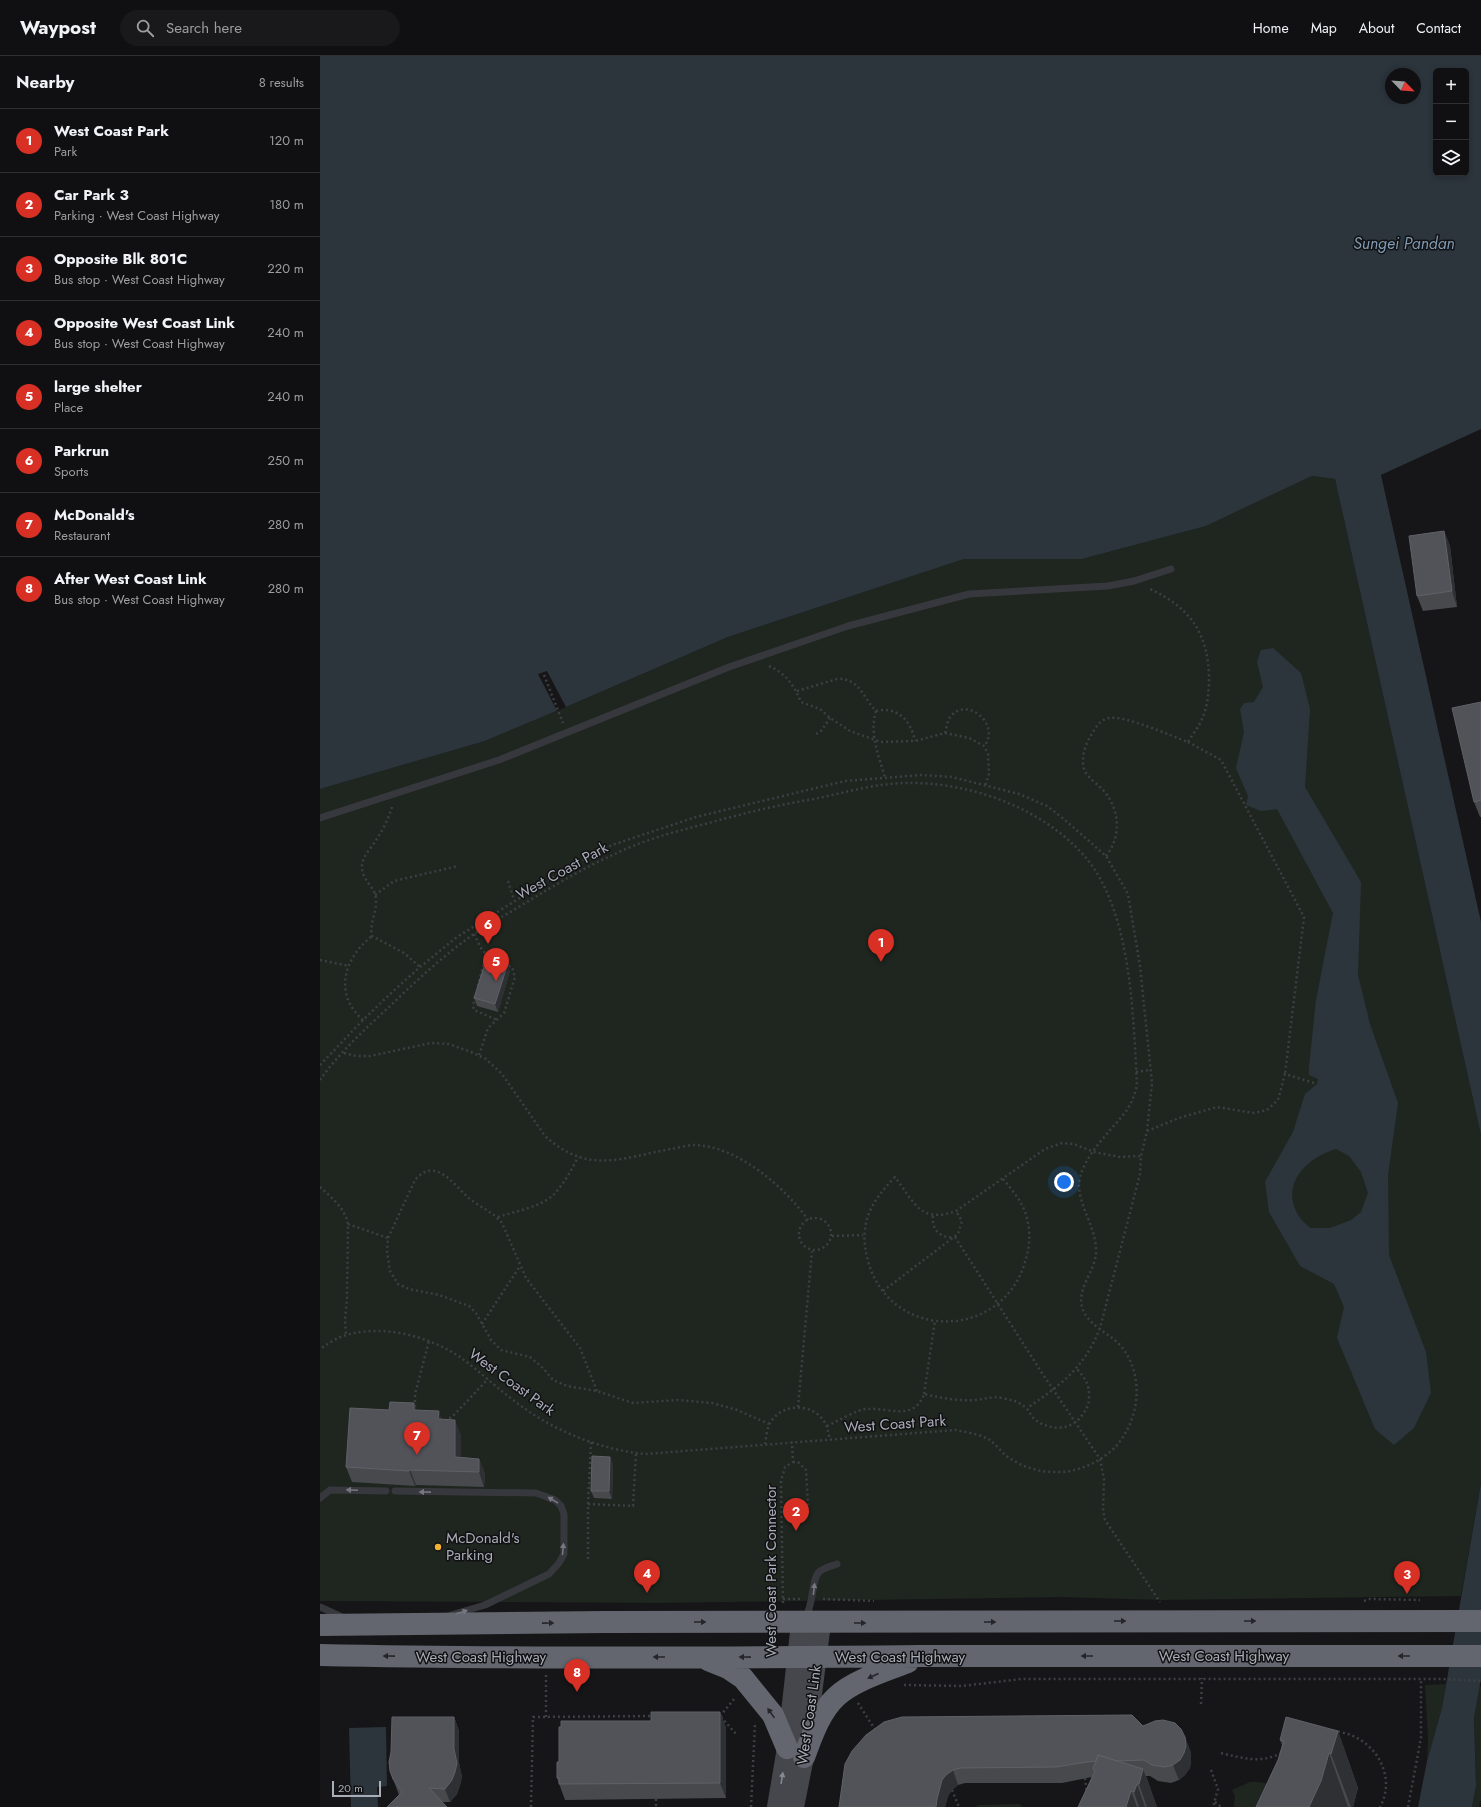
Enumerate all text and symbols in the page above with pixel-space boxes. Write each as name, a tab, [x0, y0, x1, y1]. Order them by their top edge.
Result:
search box	[120, 10, 400, 46]
text: Waypost	[20, 14, 96, 41]
icon: search	[134, 17, 156, 39]
text: Search here	[166, 17, 242, 39]
text: Home	[1253, 18, 1289, 38]
text: Map	[1311, 18, 1337, 38]
text: About	[1359, 18, 1394, 38]
text: Contact	[1416, 18, 1461, 38]
north arrow	[1385, 68, 1421, 104]
map controls	[1433, 68, 1469, 176]
button: +	[1433, 68, 1469, 104]
text: Nearby	[16, 70, 74, 94]
text: 8 results	[259, 73, 304, 92]
button: −	[1433, 104, 1469, 140]
text: West Coast Park	[54, 120, 169, 142]
text: 1	[26, 131, 32, 150]
text: 120 m	[269, 131, 304, 150]
button: layers	[1433, 140, 1469, 176]
text: Park	[54, 142, 77, 161]
text: Car Park 3	[54, 184, 129, 206]
text: 2	[25, 195, 33, 214]
text: 180 m	[269, 195, 304, 214]
text: Parking · West Coast Highway	[54, 206, 219, 225]
water label: Sungei Pandan	[1353, 232, 1455, 255]
text: Opposite Blk 801C	[54, 248, 187, 270]
text: 3	[25, 259, 33, 278]
text: 220 m	[267, 259, 304, 278]
text: Bus stop · West Coast Highway	[54, 270, 225, 289]
text: Opposite West Coast Link	[54, 312, 235, 334]
text: 4	[24, 323, 34, 342]
text: 240 m	[267, 323, 304, 342]
text: Bus stop · West Coast Highway	[54, 334, 225, 353]
text: large shelter	[54, 376, 142, 398]
text: 5	[25, 387, 33, 406]
text: 240 m	[267, 387, 304, 406]
text: Place	[54, 398, 83, 417]
text: Parkrun	[54, 440, 109, 462]
text: 6	[25, 451, 33, 470]
text: 250 m	[267, 451, 304, 470]
text: Sports	[54, 462, 88, 481]
text: McDonald's	[54, 504, 135, 526]
text: 7	[25, 515, 33, 534]
text: 280 m	[268, 515, 304, 534]
text: Restaurant	[54, 526, 110, 545]
text: After West Coast Link	[54, 568, 207, 590]
text: 8	[25, 579, 33, 598]
text: 280 m	[268, 579, 304, 598]
text: Bus stop · West Coast Highway	[54, 590, 225, 609]
street label: West Coast Park	[512, 836, 612, 905]
pin: 6	[475, 911, 501, 944]
pin: 1	[868, 929, 894, 962]
pin: 5	[483, 948, 509, 981]
your location	[1054, 1172, 1074, 1192]
street label: West Coast Park	[464, 1343, 560, 1421]
street label: West Coast Park	[843, 1409, 947, 1439]
pin: 7	[404, 1422, 430, 1455]
street label: West Coast Park Connector	[760, 1484, 782, 1657]
one-way arrow	[345, 1487, 358, 1493]
one-way arrow	[418, 1489, 431, 1495]
one-way arrow	[547, 1497, 559, 1504]
pin: 2	[783, 1498, 809, 1531]
place label: McDonald's Parking	[446, 1527, 520, 1566]
marker: McDonald's Parking	[433, 1542, 443, 1552]
one-way arrow	[560, 1543, 566, 1555]
pin: 4	[634, 1560, 660, 1593]
pin: 3	[1394, 1561, 1420, 1594]
one-way arrow	[811, 1583, 817, 1595]
one-way arrow	[457, 1609, 469, 1615]
one-way arrow	[1114, 1618, 1127, 1624]
one-way arrow	[1244, 1618, 1257, 1624]
one-way arrow	[694, 1619, 706, 1626]
one-way arrow	[984, 1619, 997, 1625]
one-way arrow	[542, 1620, 555, 1626]
one-way arrow	[854, 1620, 867, 1626]
street label: West Coast Highway	[1159, 1645, 1290, 1667]
street label: West Coast Highway	[416, 1646, 547, 1668]
street label: West Coast Highway	[835, 1646, 966, 1668]
one-way arrow	[382, 1653, 395, 1659]
one-way arrow	[1080, 1653, 1093, 1659]
one-way arrow	[1397, 1653, 1410, 1659]
one-way arrow	[652, 1654, 665, 1660]
one-way arrow	[738, 1654, 751, 1660]
pin: 8	[564, 1659, 590, 1692]
street label: West Coast Link	[791, 1663, 827, 1766]
one-way arrow	[866, 1673, 878, 1679]
one-way arrow	[767, 1707, 775, 1718]
one-way arrow	[779, 1771, 785, 1784]
scale bar	[332, 1779, 381, 1798]
text: 20 m	[338, 1780, 363, 1796]

